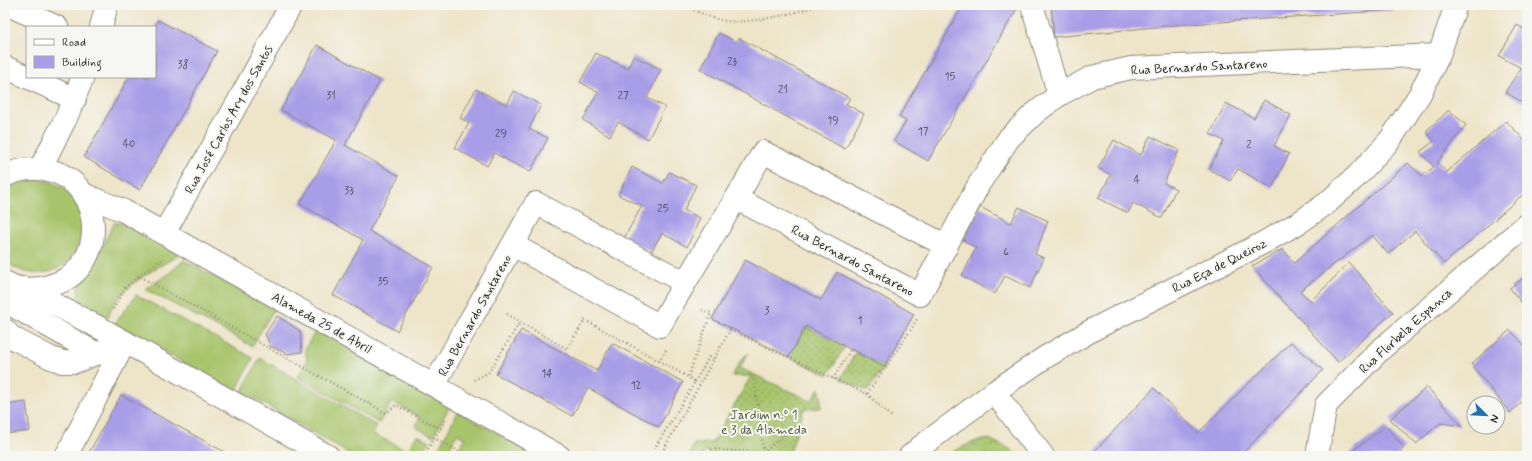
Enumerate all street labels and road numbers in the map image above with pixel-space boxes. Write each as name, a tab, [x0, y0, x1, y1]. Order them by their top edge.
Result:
street label: Rua José Carlos Ary dos Santos	[181, 42, 277, 197]
street label: Rua Bernardo Santareno	[1130, 55, 1268, 80]
street label: Rua Bernardo Santareno	[788, 222, 917, 301]
street label: Rua Eça de Queiroz	[1170, 235, 1270, 297]
street label: Rua Bernardo Santareno	[435, 252, 516, 380]
street label: Rua Florbela Espanca	[1356, 284, 1457, 378]
street label: Alameda 25 de Abril	[268, 289, 375, 358]

